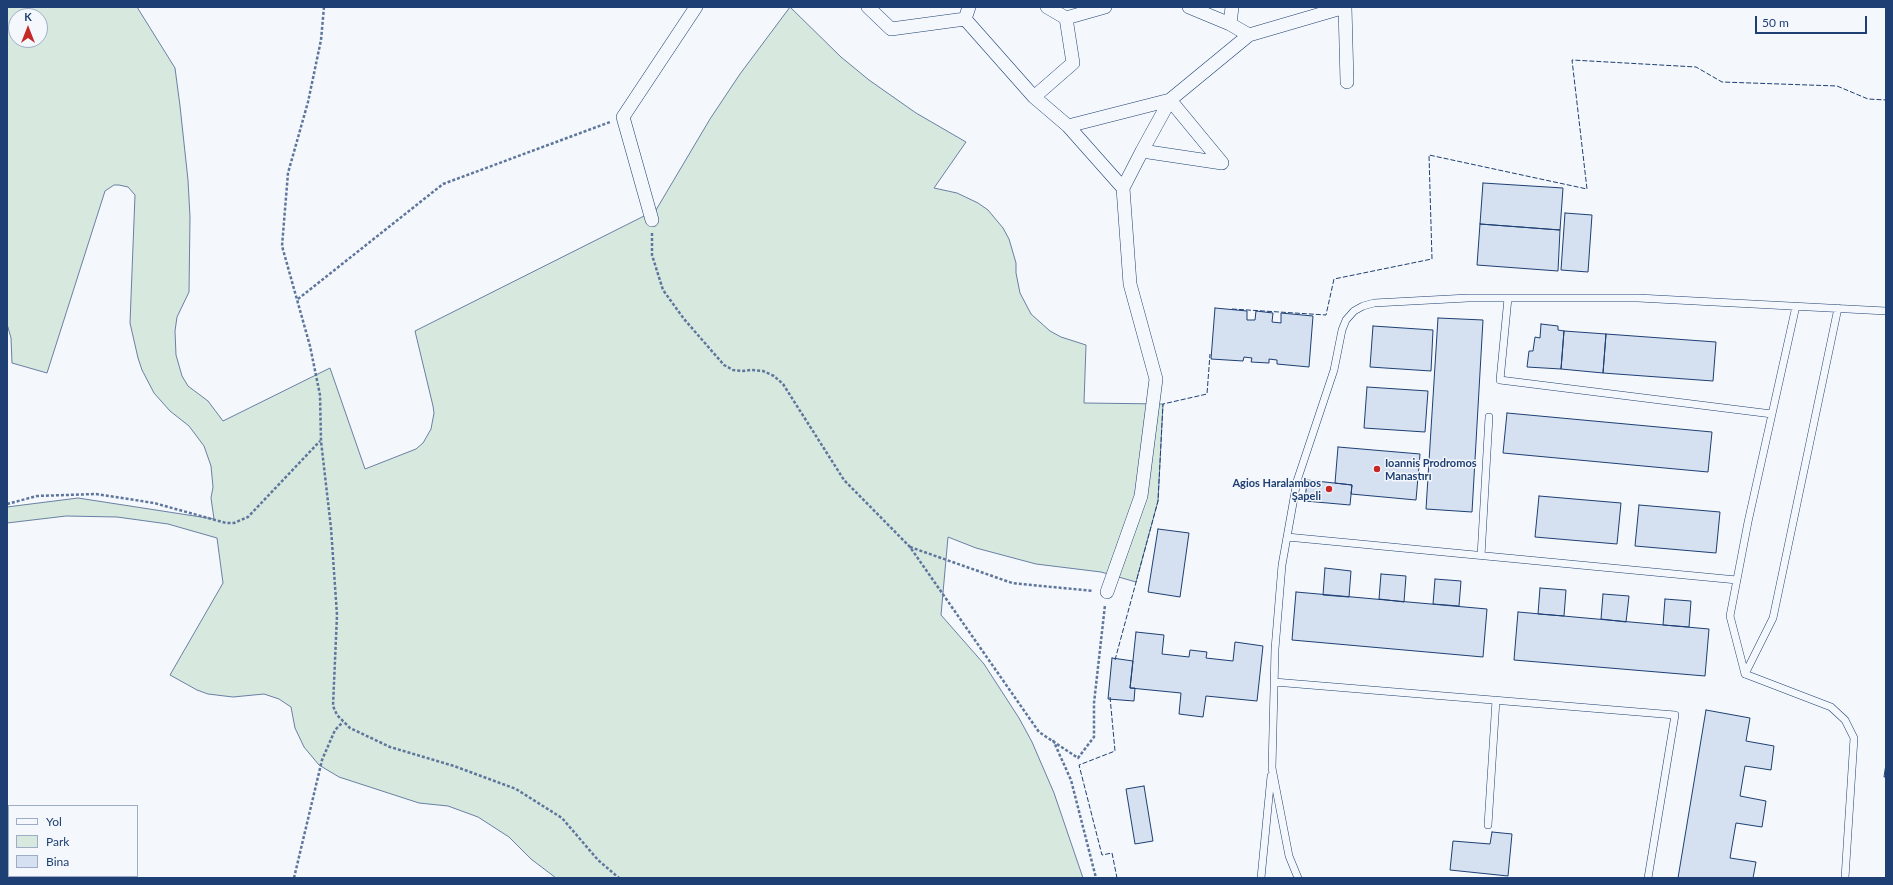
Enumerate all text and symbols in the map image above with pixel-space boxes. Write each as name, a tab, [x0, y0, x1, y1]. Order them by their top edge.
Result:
north arrow	[8, 8, 48, 48]
scale bar	[1757, 8, 1869, 34]
text: K	[24, 10, 32, 23]
text: 50 m	[1762, 15, 1789, 30]
place label: Ioannis Prodromos Manastırı	[1385, 456, 1477, 482]
marker: Ioannis Prodromos Manastırı	[1372, 464, 1382, 474]
place label: Agios Haralambos Şapeli	[1232, 476, 1321, 502]
marker: Agios Haralambos Şapeli	[1324, 484, 1334, 494]
legend	[8, 805, 138, 877]
text: Yol	[46, 814, 62, 829]
text: Park	[46, 834, 69, 849]
text: Bina	[46, 854, 69, 869]

